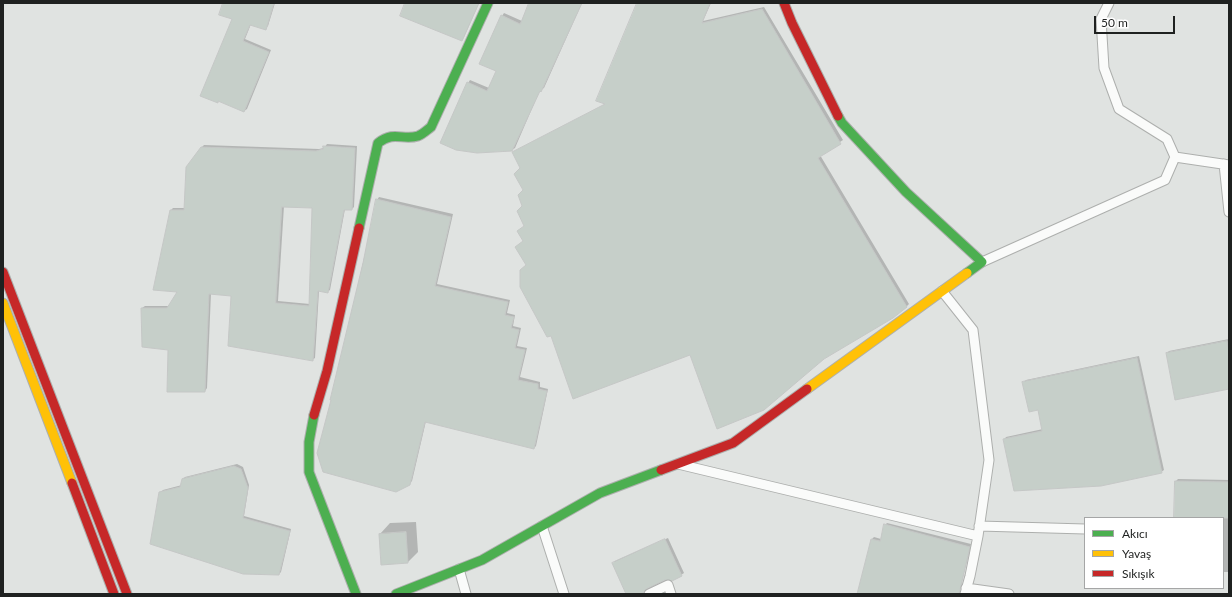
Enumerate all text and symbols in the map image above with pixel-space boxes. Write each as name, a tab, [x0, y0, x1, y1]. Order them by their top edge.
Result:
scale bar	[1096, 8, 1177, 34]
text: 50 m	[1101, 15, 1128, 30]
legend	[1084, 517, 1224, 589]
text: Akıcı	[1122, 526, 1148, 541]
text: Yavaş	[1122, 546, 1151, 561]
text: Sıkışık	[1122, 566, 1155, 581]

